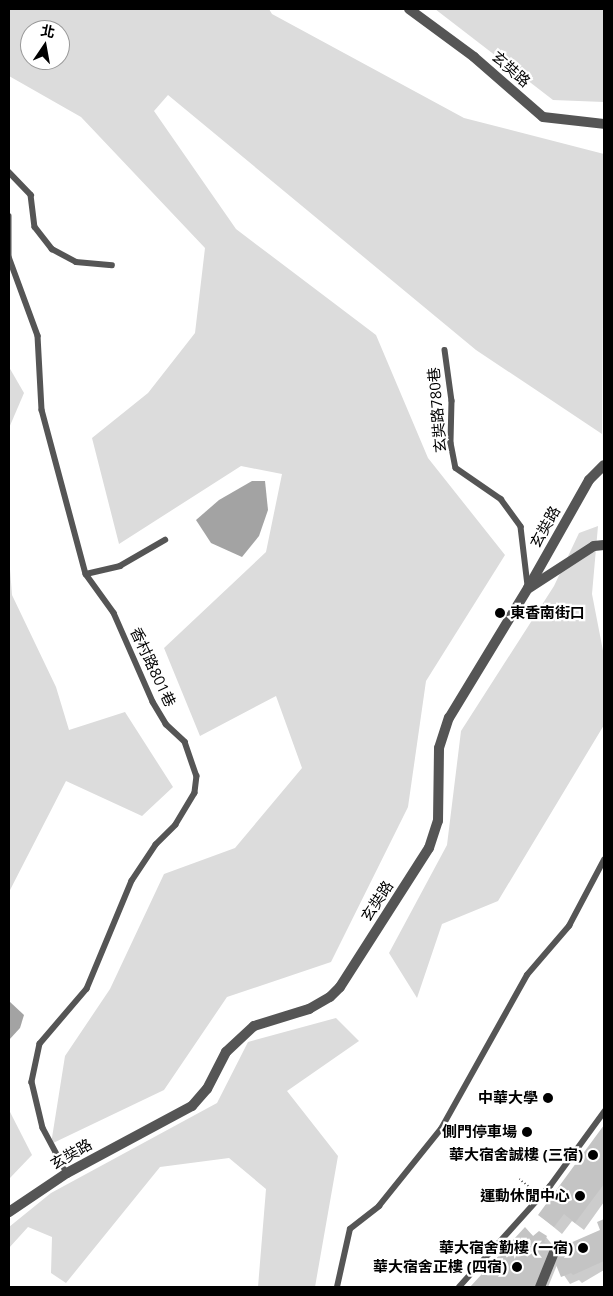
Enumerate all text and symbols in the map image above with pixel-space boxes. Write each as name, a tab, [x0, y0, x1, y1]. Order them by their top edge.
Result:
north arrow	[20, 20, 70, 70]
text: 北	[39, 20, 57, 42]
street label: 玄奘路	[488, 47, 534, 91]
street label: 玄奘路780巷	[424, 367, 450, 453]
street label: 玄奘路	[526, 503, 564, 551]
place label: 東香南街口	[510, 604, 585, 622]
marker: 東香南街口	[494, 607, 506, 619]
street label: 香村路801巷	[127, 624, 179, 710]
street label: 玄奘路	[357, 877, 397, 925]
place label: 中華大學	[478, 1089, 538, 1107]
marker: 中華大學	[542, 1092, 554, 1104]
place label: 側門停車場	[442, 1123, 517, 1141]
marker: 側門停車場	[521, 1126, 533, 1138]
street label: 玄奘路	[47, 1135, 95, 1173]
place label: 華大宿舍誠樓 (三宿)	[449, 1146, 583, 1164]
marker: 華大宿舍誠樓 (三宿)	[587, 1149, 599, 1161]
place label: 運動休閒中心	[480, 1187, 570, 1205]
marker: 運動休閒中心	[574, 1190, 586, 1202]
place label: 華大宿舍勤樓 (一宿)	[439, 1239, 573, 1257]
marker: 華大宿舍勤樓 (一宿)	[577, 1242, 589, 1254]
place label: 華大宿舍正樓 (四宿)	[373, 1258, 507, 1276]
marker: 華大宿舍正樓 (四宿)	[511, 1261, 523, 1273]

